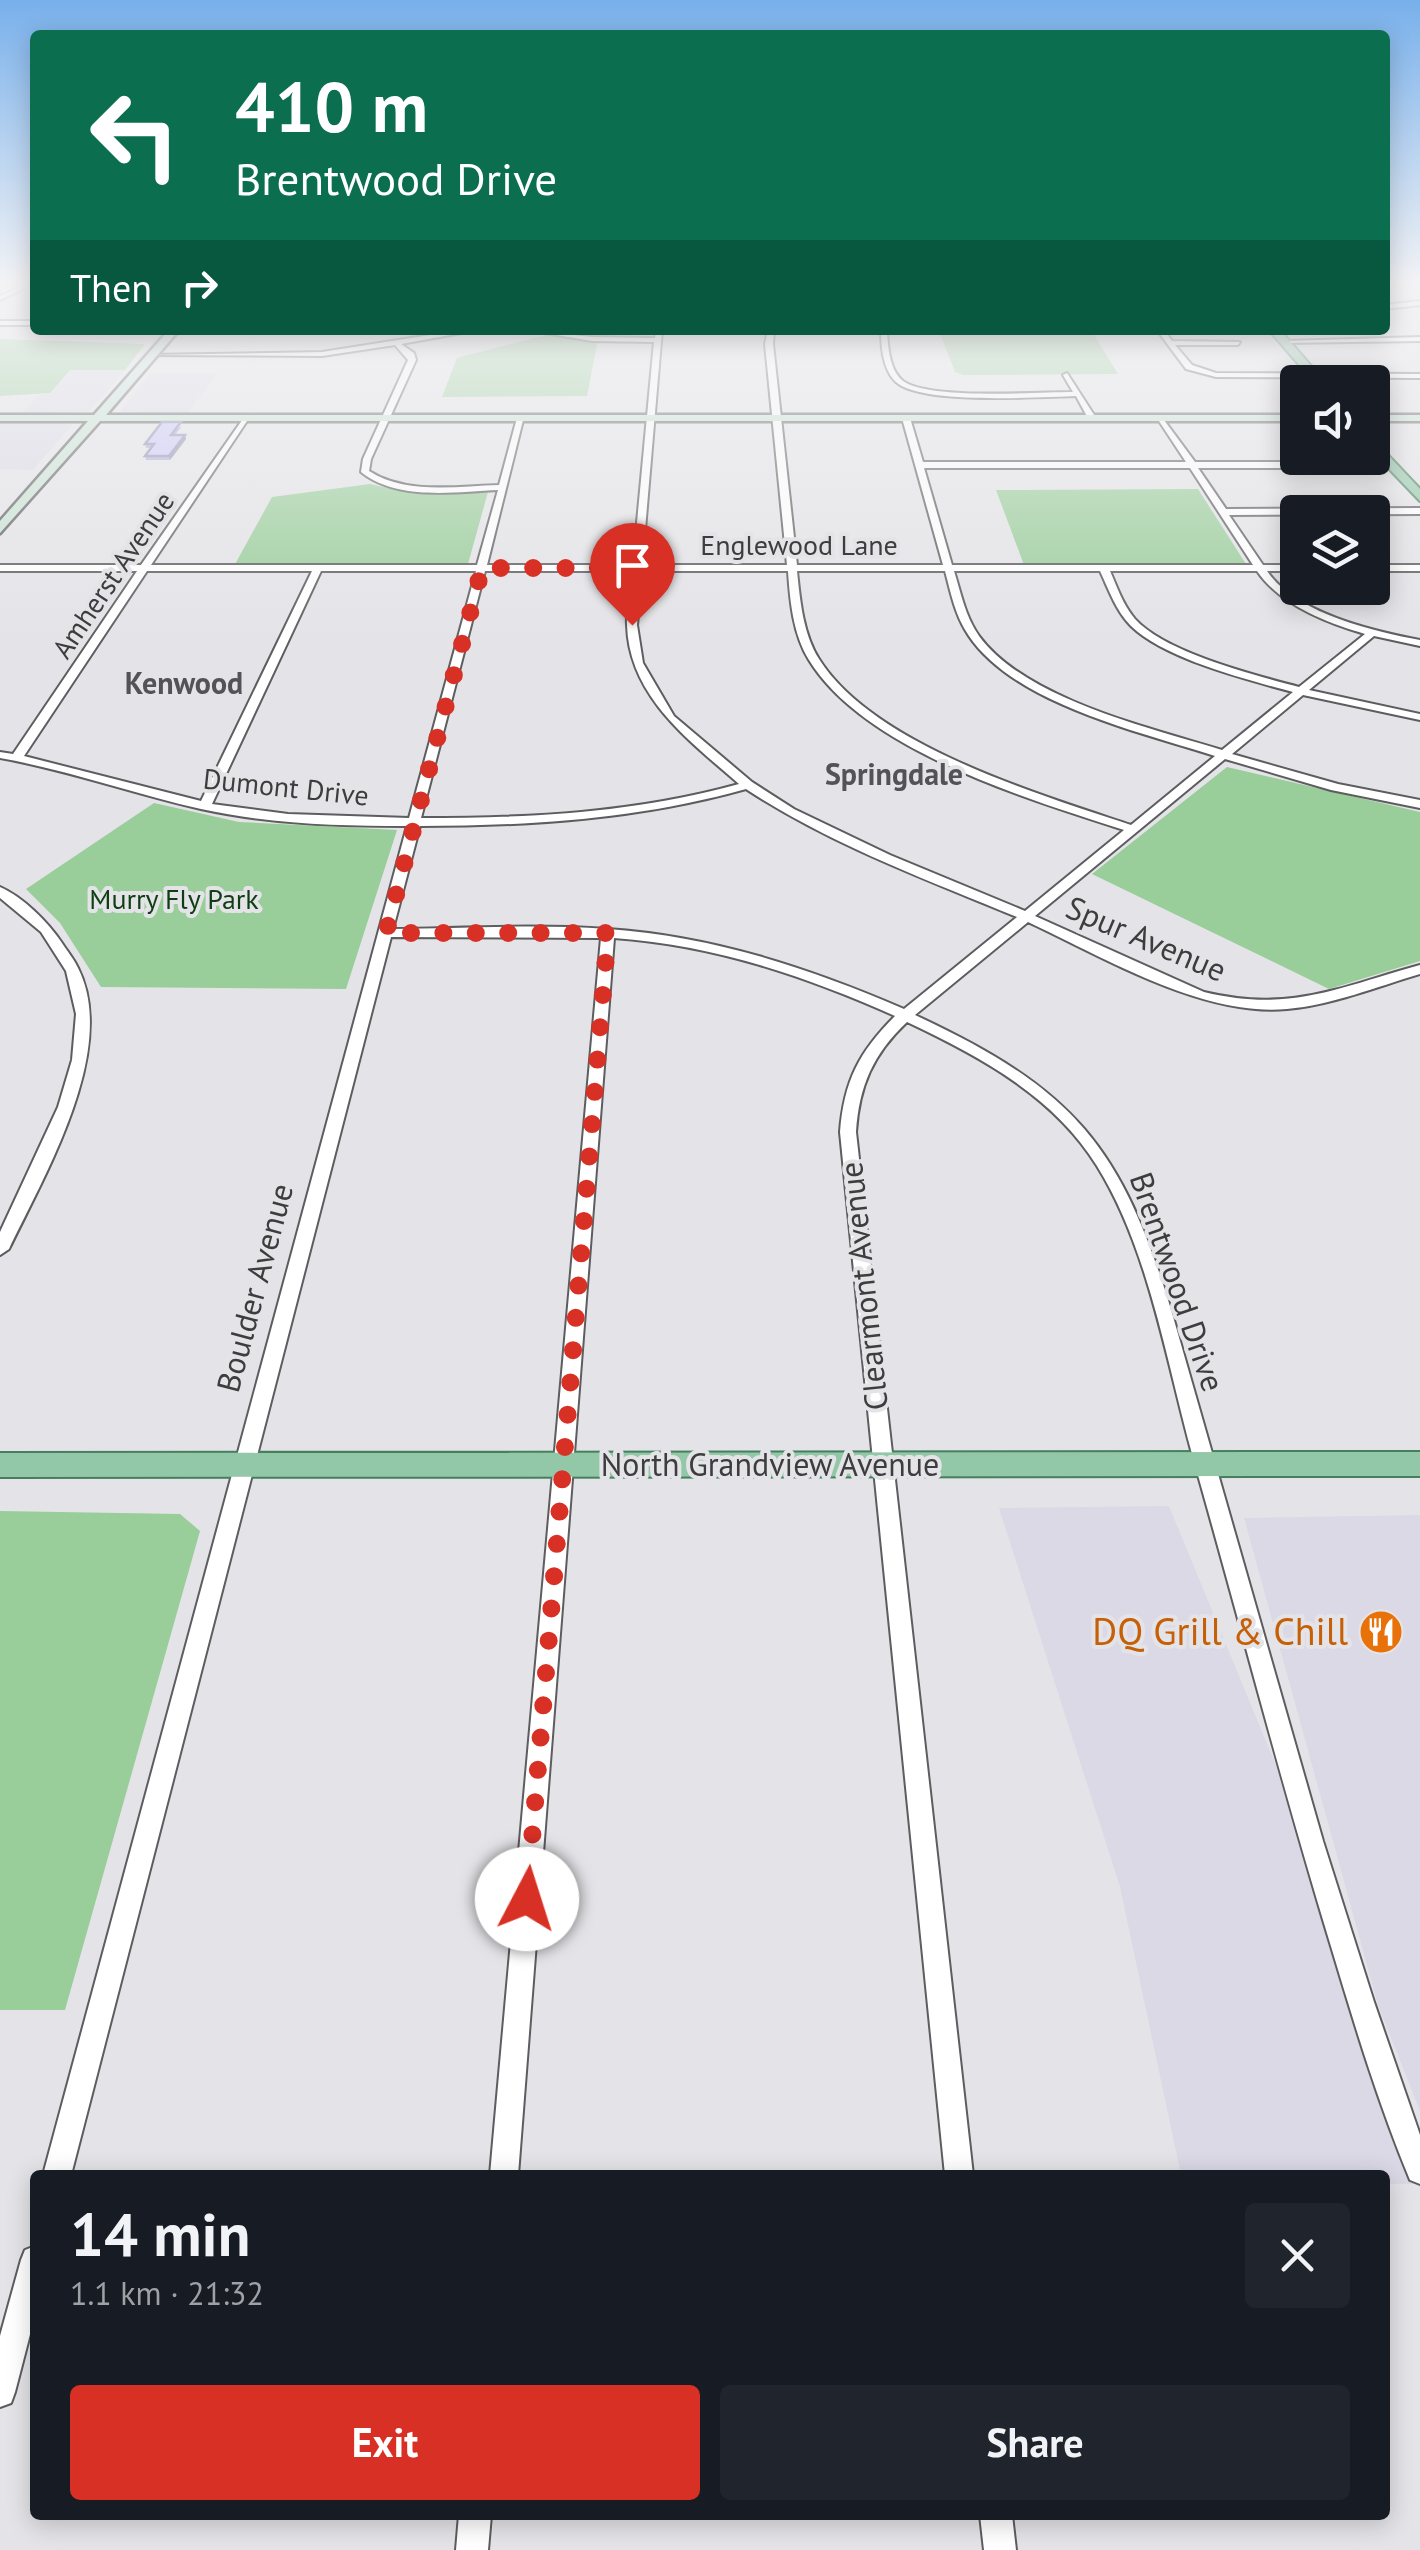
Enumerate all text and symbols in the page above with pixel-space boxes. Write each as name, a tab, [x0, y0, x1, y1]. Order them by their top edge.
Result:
text: 410 m	[235, 61, 428, 151]
icon: left	[70, 70, 200, 200]
text: Brentwood Drive	[235, 149, 557, 207]
icon: right	[172, 260, 227, 315]
text: Then	[70, 263, 152, 312]
map controls	[1280, 365, 1390, 605]
button: sound	[1280, 365, 1390, 475]
street label: Amherst Avenue	[43, 484, 182, 665]
button: layers	[1280, 495, 1390, 605]
pin	[590, 523, 675, 626]
street label: Englewood Lane	[700, 526, 898, 563]
icon: arrive	[605, 538, 660, 593]
district label: Kenwood	[125, 663, 243, 702]
district label: Springdale	[825, 754, 963, 793]
street label: Dumont Drive	[201, 759, 371, 814]
park label: Murry Fly Park	[89, 880, 259, 917]
street label: Spur Avenue	[1060, 886, 1233, 991]
street label: Clearmont Avenue	[829, 1160, 897, 1412]
street label: Brentwood Drive	[1121, 1167, 1235, 1397]
street label: Boulder Avenue	[206, 1179, 302, 1397]
street label: North Grandview Avenue	[601, 1443, 939, 1485]
place label: DQ Grill & Chill	[1092, 1606, 1348, 1655]
restaurant icon: DQ Grill & Chill	[1358, 1609, 1404, 1655]
position arrow	[475, 1847, 579, 1951]
text: 14 min	[70, 2195, 250, 2273]
button: close	[1245, 2203, 1350, 2308]
text: 1.1 km · 21:32	[70, 2272, 264, 2314]
button: Exit	[70, 2385, 700, 2500]
button: Share	[720, 2385, 1350, 2500]

